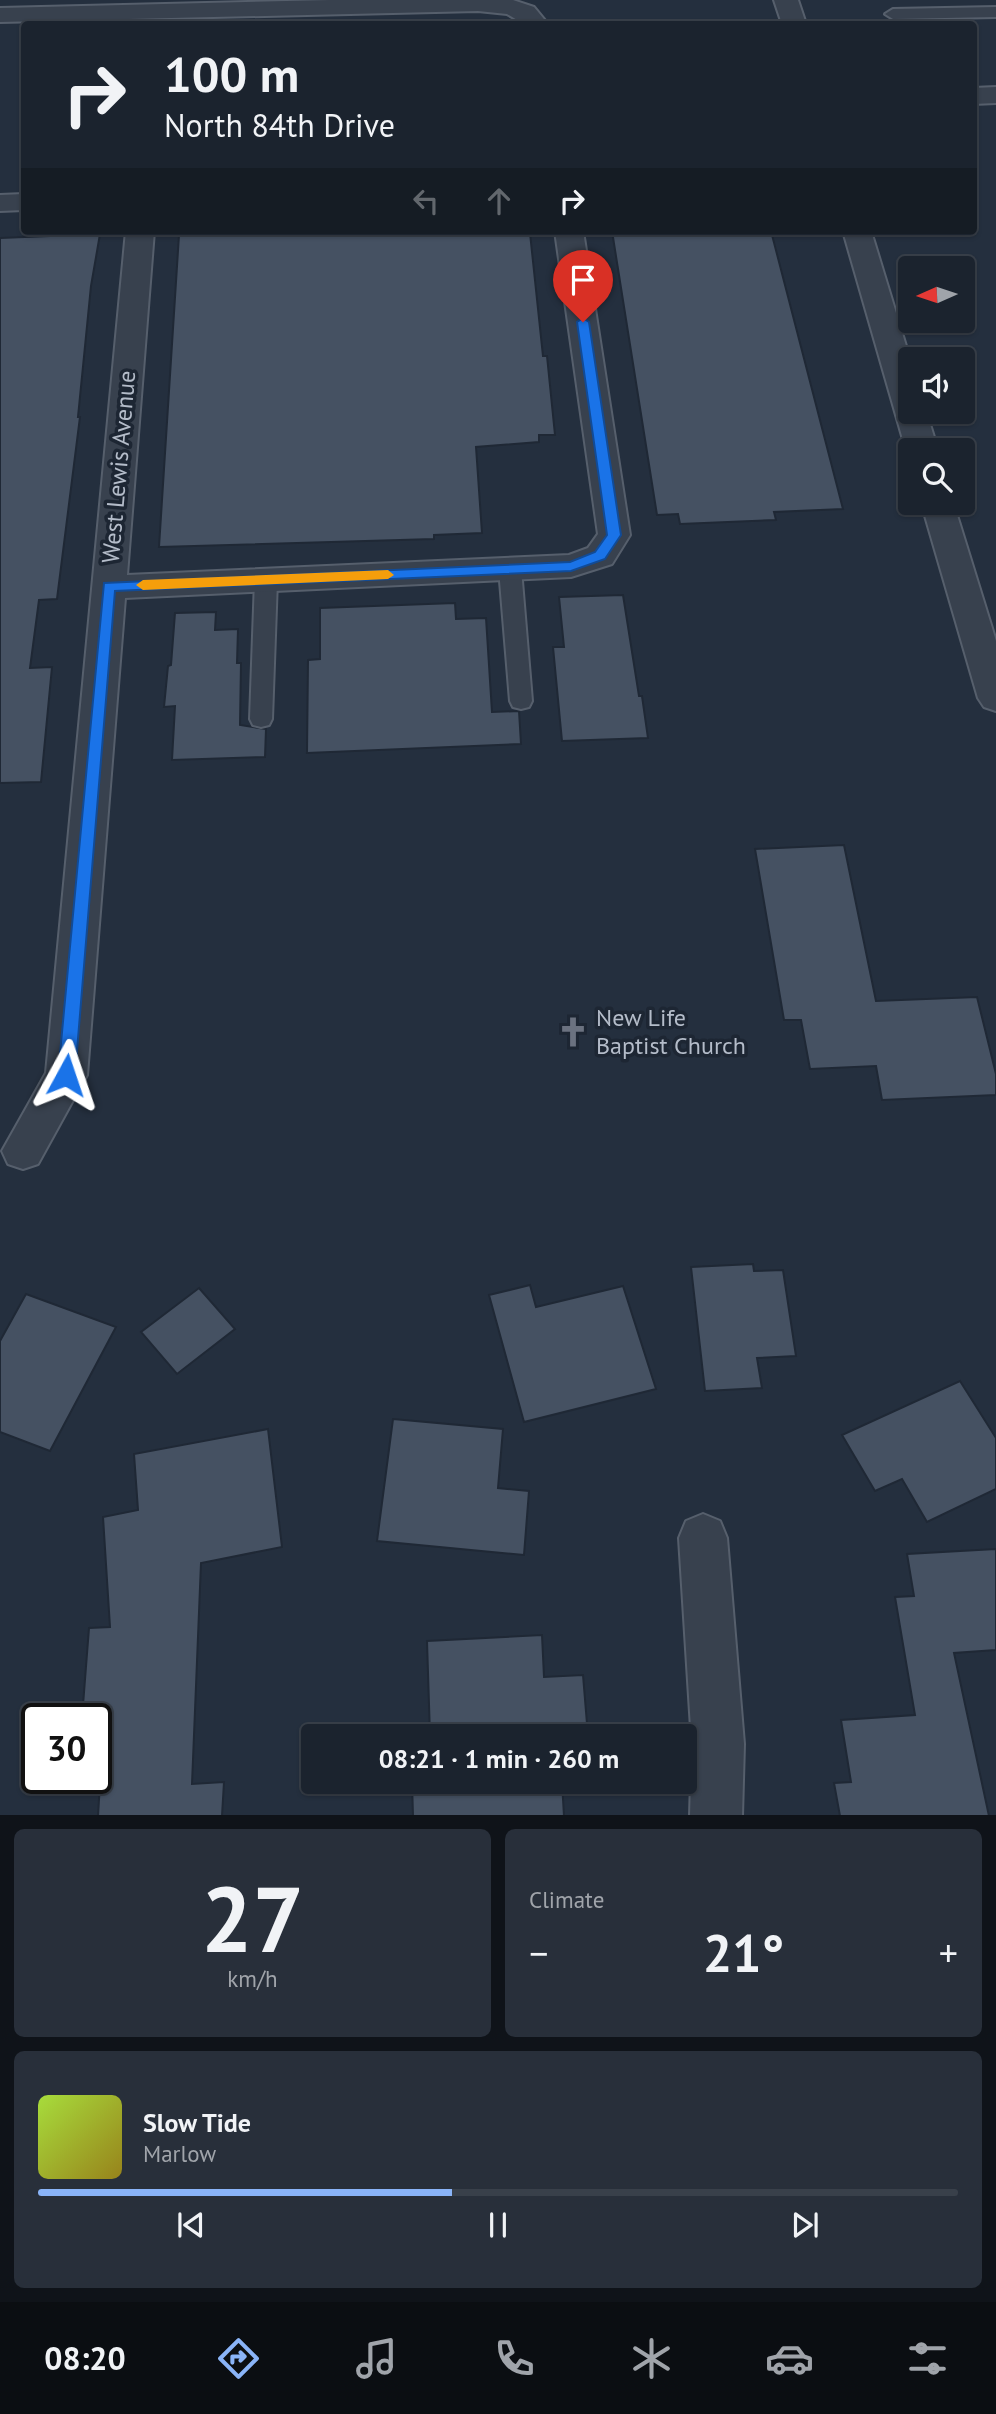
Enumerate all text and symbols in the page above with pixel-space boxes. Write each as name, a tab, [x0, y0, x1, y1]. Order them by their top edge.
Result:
text: 100 m	[164, 42, 299, 106]
icon: right	[49, 49, 140, 140]
text: North 84th Drive	[164, 104, 395, 146]
icon: left	[407, 182, 445, 220]
icon: ahead	[480, 182, 518, 220]
icon: right	[553, 182, 591, 220]
pin	[553, 250, 613, 322]
north arrow	[898, 256, 975, 332]
map controls	[898, 256, 975, 515]
icon: arrive	[564, 261, 602, 299]
button: sound	[898, 347, 975, 424]
street label: West Lewis Avenue	[95, 369, 142, 565]
button: search	[898, 438, 975, 515]
place label: New Life Baptist Church	[596, 1002, 746, 1061]
church icon: New Life Baptist Church	[556, 1015, 590, 1049]
position arrow	[29, 1038, 103, 1112]
speed limit sign: 30	[21, 1703, 112, 1794]
text: 08:21 · 1 min · 260 m	[379, 1742, 619, 1775]
text: 27	[201, 1859, 304, 1977]
text: Climate	[529, 1885, 604, 1914]
text: 21°	[703, 1919, 784, 1986]
text: −	[529, 1928, 548, 1977]
text: +	[939, 1928, 958, 1977]
text: km/h	[227, 1964, 278, 1993]
text: Slow Tide	[143, 2106, 251, 2139]
text: Marlow	[143, 2139, 216, 2168]
icon: previous	[172, 2206, 210, 2244]
icon: pause	[479, 2206, 517, 2244]
icon: next	[786, 2206, 824, 2244]
icon: directions	[214, 2334, 263, 2383]
icon: music	[352, 2334, 401, 2383]
icon: phone	[490, 2334, 539, 2383]
icon: climate	[627, 2334, 676, 2383]
icon: car	[765, 2334, 814, 2383]
icon: filters	[903, 2334, 952, 2383]
text: 08:20	[44, 2337, 126, 2379]

